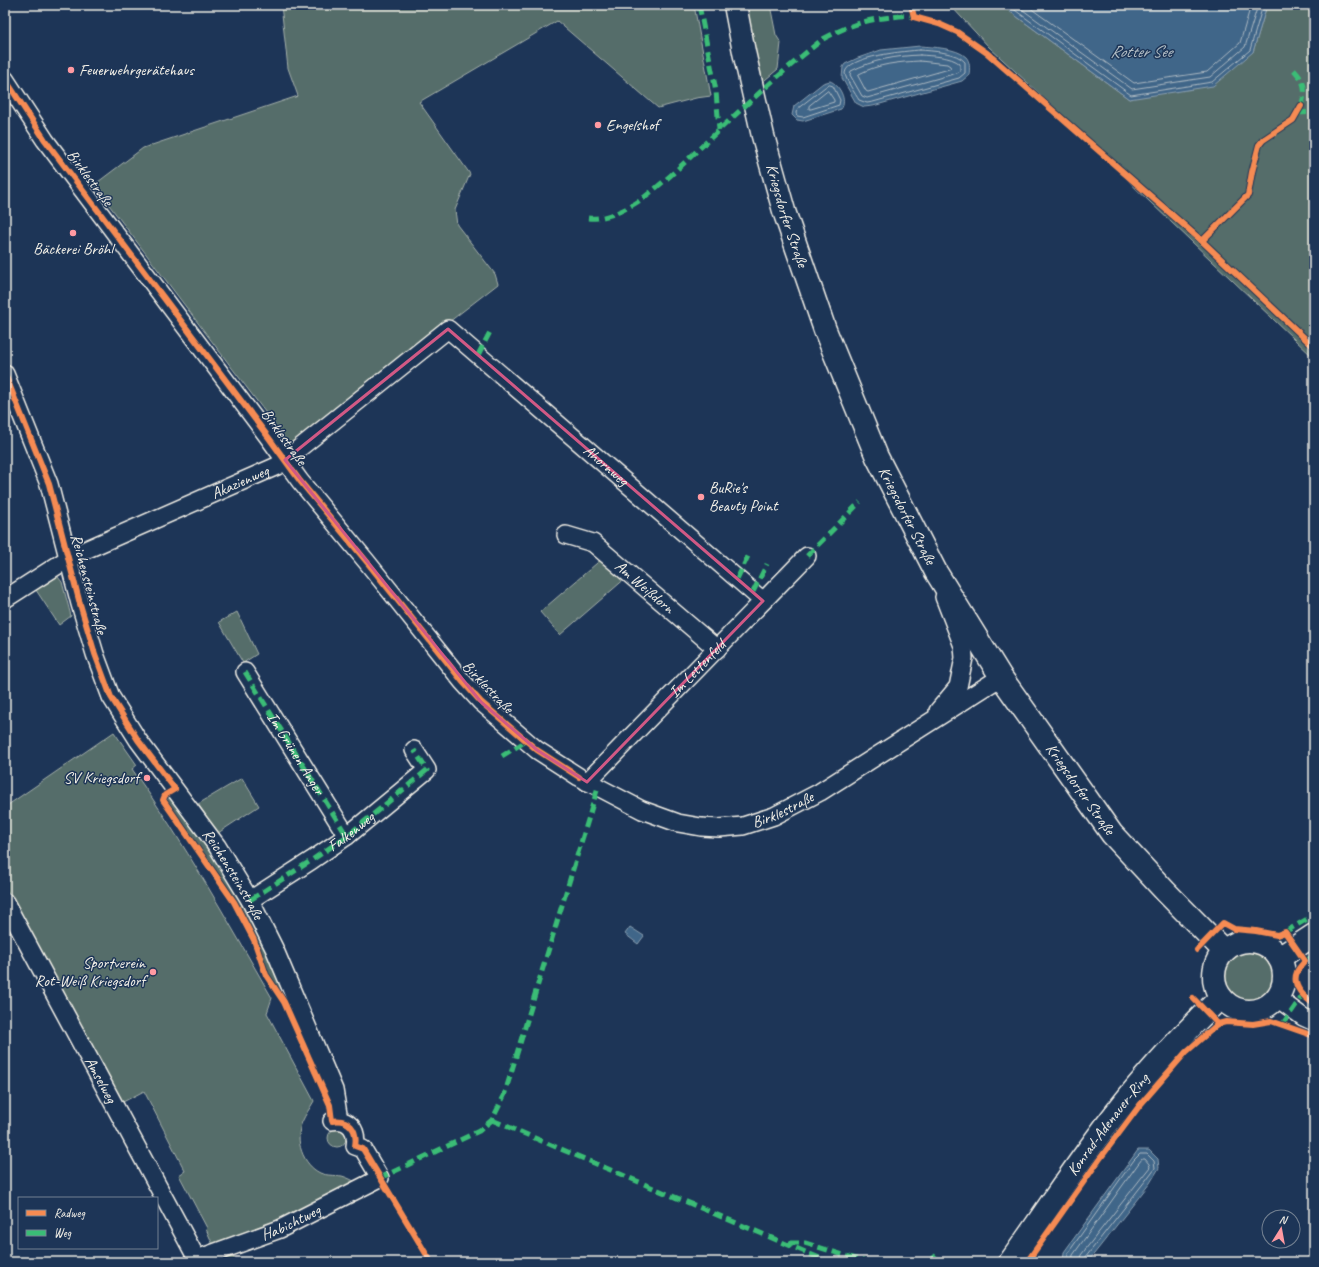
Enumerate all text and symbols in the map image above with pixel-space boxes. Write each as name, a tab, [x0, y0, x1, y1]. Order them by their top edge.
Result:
water label: Rotter See	[1110, 41, 1174, 62]
place label: Feuerwehrgerätehaus	[79, 60, 195, 80]
marker: Feuerwehrgerätehaus	[66, 65, 76, 75]
place label: Engelshof	[606, 115, 663, 135]
marker: Engelshof	[593, 120, 603, 130]
street label: Birklestraße	[62, 146, 119, 212]
street label: Kriegsdorfer Straße	[761, 162, 813, 272]
marker: Bäckerei Bröhl	[68, 228, 78, 238]
place label: Bäckerei Bröhl	[33, 239, 116, 259]
street label: Birklestraße	[257, 405, 312, 471]
street label: Ahornweg	[579, 440, 634, 491]
street label: Akazienweg	[208, 460, 273, 503]
street label: Kriegsdorfer Straße	[874, 463, 941, 570]
place label: BuRie's Beauty Point	[709, 478, 779, 516]
marker: BuRie's Beauty Point	[696, 492, 706, 502]
street label: Reichensteinstraße	[66, 532, 112, 638]
street label: Am Weißdorn	[611, 556, 679, 619]
street label: Im Lettenfeld	[665, 634, 732, 702]
street label: Birklestraße	[458, 656, 519, 719]
street label: Im Grünen Anger	[262, 708, 330, 800]
street label: Kriegsdorfer Straße	[1041, 740, 1120, 840]
place label: SV Kriegsdorf	[64, 768, 143, 788]
marker: SV Kriegsdorf	[142, 773, 152, 783]
street label: Birklestraße	[750, 786, 819, 832]
street label: Falkenweg	[324, 807, 380, 856]
street label: Reichensteinstraße	[198, 825, 269, 925]
place label: Sportverein Rot-Weiß Kriegsdorf	[35, 953, 149, 991]
marker: Sportverein Rot-Weiß Kriegsdorf	[148, 967, 158, 977]
street label: Amselweg	[80, 1053, 122, 1108]
street label: Konrad-Adenauer-Ring	[1063, 1068, 1154, 1180]
legend	[18, 1197, 158, 1249]
street label: Habichtweg	[258, 1199, 325, 1245]
text: Radweg	[54, 1205, 85, 1221]
north arrow	[1261, 1209, 1301, 1249]
text: N	[1278, 1212, 1290, 1227]
text: Weg	[54, 1225, 72, 1241]

